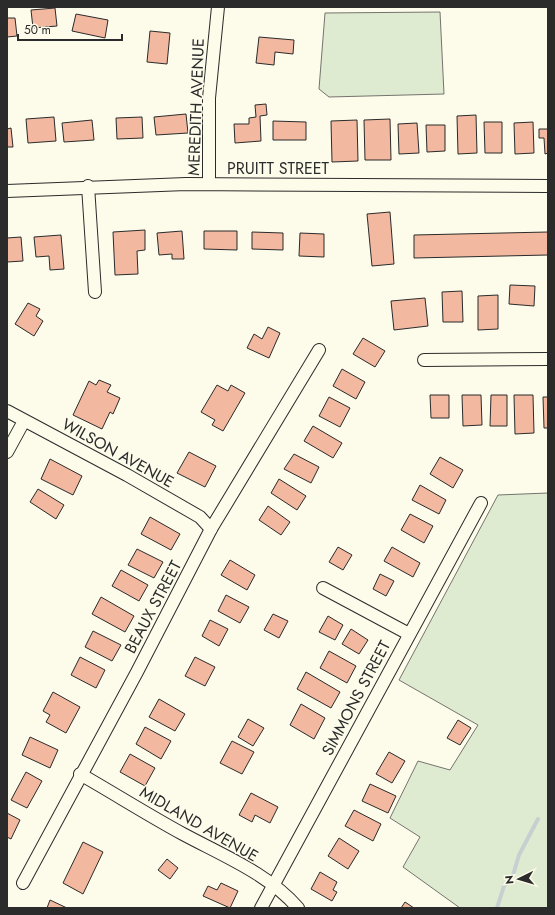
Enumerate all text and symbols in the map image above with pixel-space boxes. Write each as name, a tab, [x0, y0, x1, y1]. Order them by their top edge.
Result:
scale bar	[18, 16, 122, 42]
text: 50 m	[24, 21, 51, 39]
street label: MEREDITH AVENUE	[182, 38, 210, 176]
street label: PRUITT STREET	[227, 157, 330, 180]
street label: WILSON AVENUE	[58, 413, 178, 493]
street label: BEAUX STREET	[119, 556, 187, 658]
street label: SIMMONS STREET	[316, 636, 396, 760]
street label: MIDLAND AVENUE	[135, 781, 263, 867]
north arrow	[499, 859, 539, 899]
text: N	[501, 875, 517, 885]

